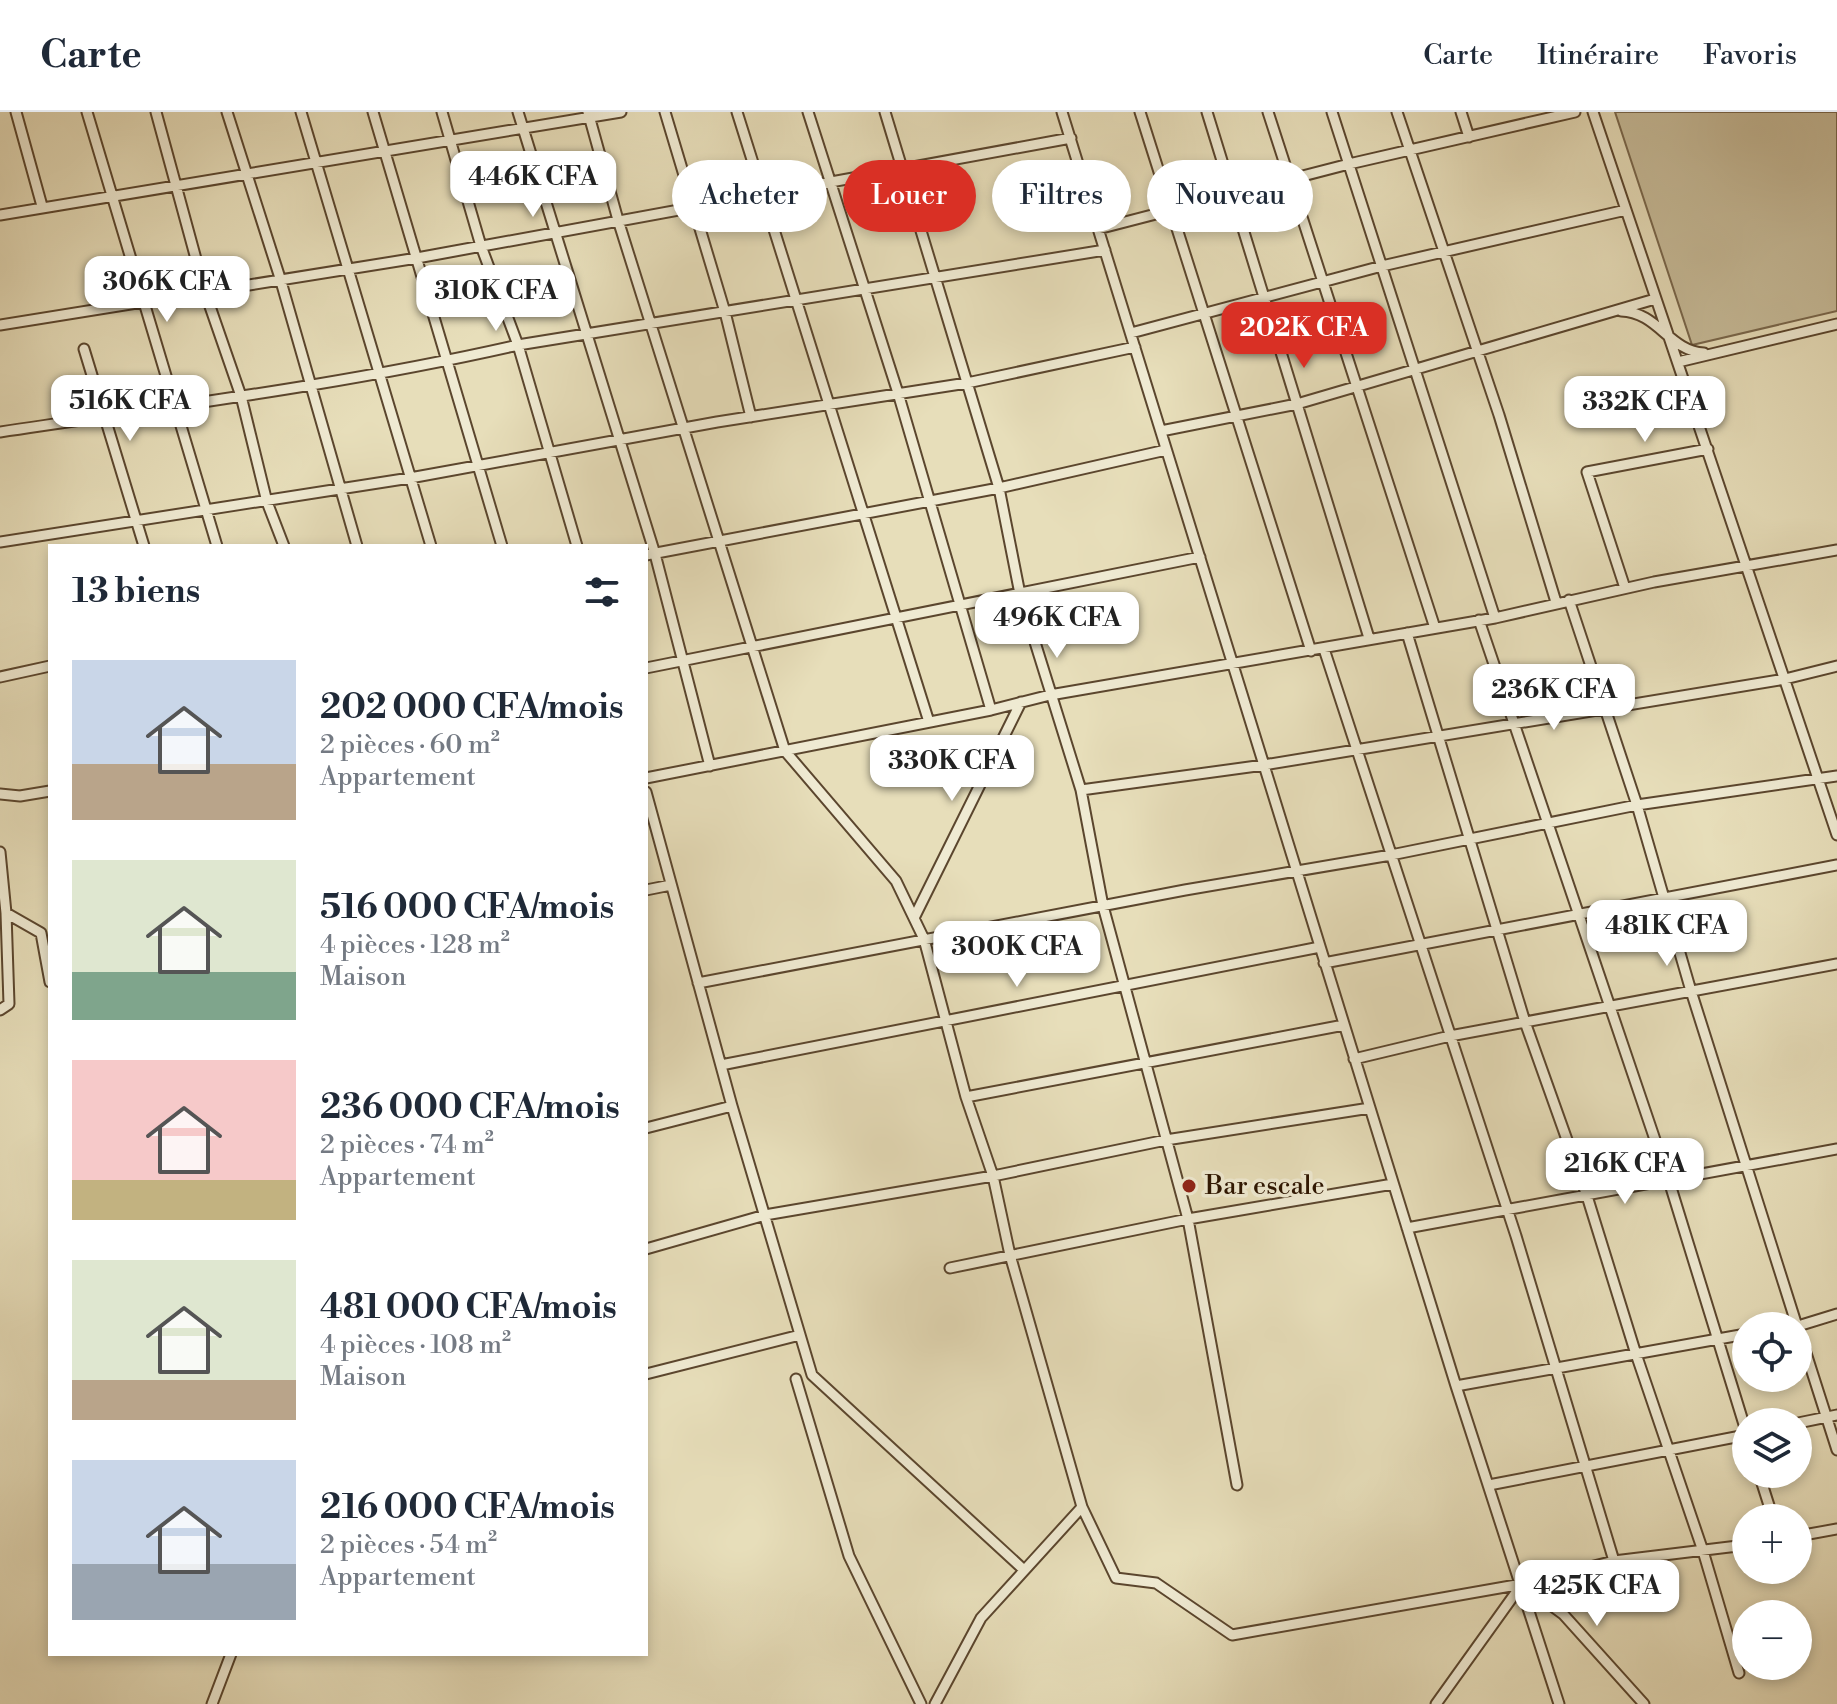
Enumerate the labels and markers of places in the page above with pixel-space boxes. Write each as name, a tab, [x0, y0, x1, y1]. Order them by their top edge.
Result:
pin: 446K CFA	[450, 151, 616, 219]
pin: 306K CFA	[84, 256, 250, 324]
pin: 310K CFA	[413, 265, 579, 333]
pin: 202K CFA	[1221, 302, 1387, 370]
pin: 516K CFA	[47, 375, 213, 443]
pin: 332K CFA	[1562, 376, 1728, 444]
pin: 496K CFA	[974, 592, 1140, 660]
pin: 236K CFA	[1471, 664, 1637, 732]
pin: 330K CFA	[869, 735, 1035, 803]
pin: 481K CFA	[1584, 900, 1750, 968]
pin: 300K CFA	[934, 921, 1100, 989]
pin: 216K CFA	[1542, 1138, 1708, 1206]
place label: Bar escale	[1204, 1170, 1325, 1202]
marker: Bar escale	[1180, 1177, 1198, 1195]
pin: 425K CFA	[1514, 1560, 1680, 1628]

